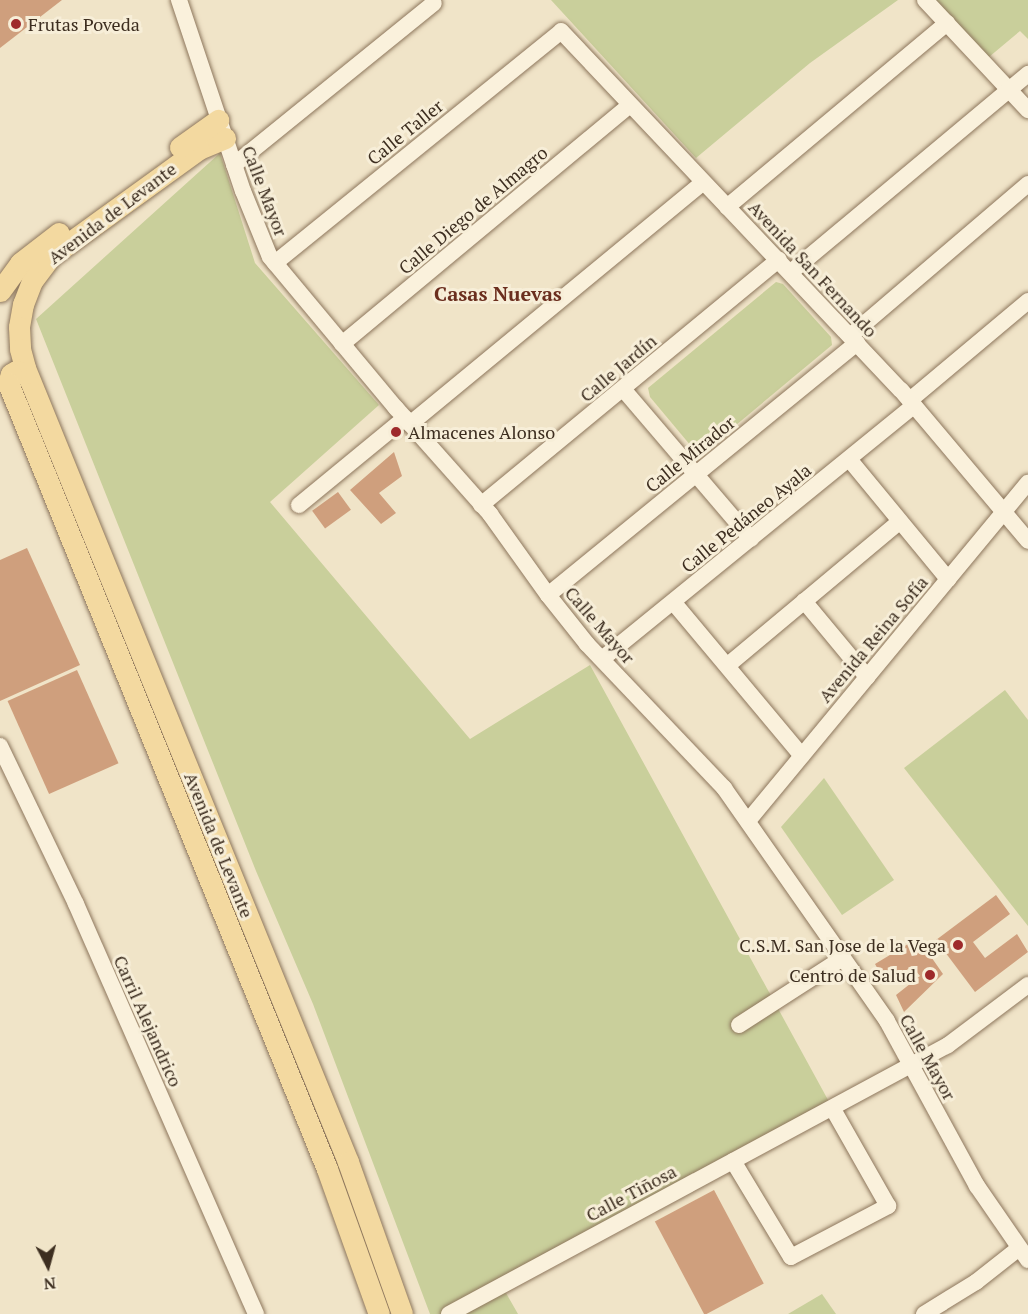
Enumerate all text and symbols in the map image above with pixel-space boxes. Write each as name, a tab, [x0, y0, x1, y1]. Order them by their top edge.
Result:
place label: Frutas Poveda	[28, 13, 140, 35]
marker: Frutas Poveda	[9, 17, 23, 31]
street label: Calle Taller	[363, 95, 447, 169]
street label: Calle Diego de Almagro	[394, 141, 552, 279]
street label: Calle Mayor	[238, 143, 292, 239]
street label: Avenida de Levante	[44, 158, 180, 268]
street label: Avenida San Fernando	[744, 196, 882, 342]
district label: Casas Nuevas	[434, 281, 562, 305]
street label: Calle Jardín	[575, 330, 661, 406]
street label: Calle Mirador	[641, 411, 739, 497]
place label: Almacenes Alonso	[408, 421, 555, 443]
marker: Almacenes Alonso	[389, 425, 403, 439]
street label: Calle Pedáneo Ayala	[677, 459, 815, 577]
street label: Avenida Reina Sofía	[814, 571, 932, 707]
street label: Calle Mayor	[561, 582, 639, 668]
street label: Avenida de Levante	[180, 769, 258, 921]
place label: C.S.M. San Jose de la Vega	[738, 934, 946, 956]
marker: C.S.M. San Jose de la Vega	[951, 938, 965, 952]
street label: Carril Alejandrico	[109, 952, 187, 1090]
place label: Centro de Salud	[789, 964, 916, 986]
marker: Centro de Salud	[921, 966, 939, 984]
street label: Calle Mayor	[895, 1010, 961, 1104]
street label: Calle Tiñosa	[582, 1160, 680, 1226]
north arrow	[18, 1236, 78, 1296]
text: N	[43, 1272, 57, 1295]

